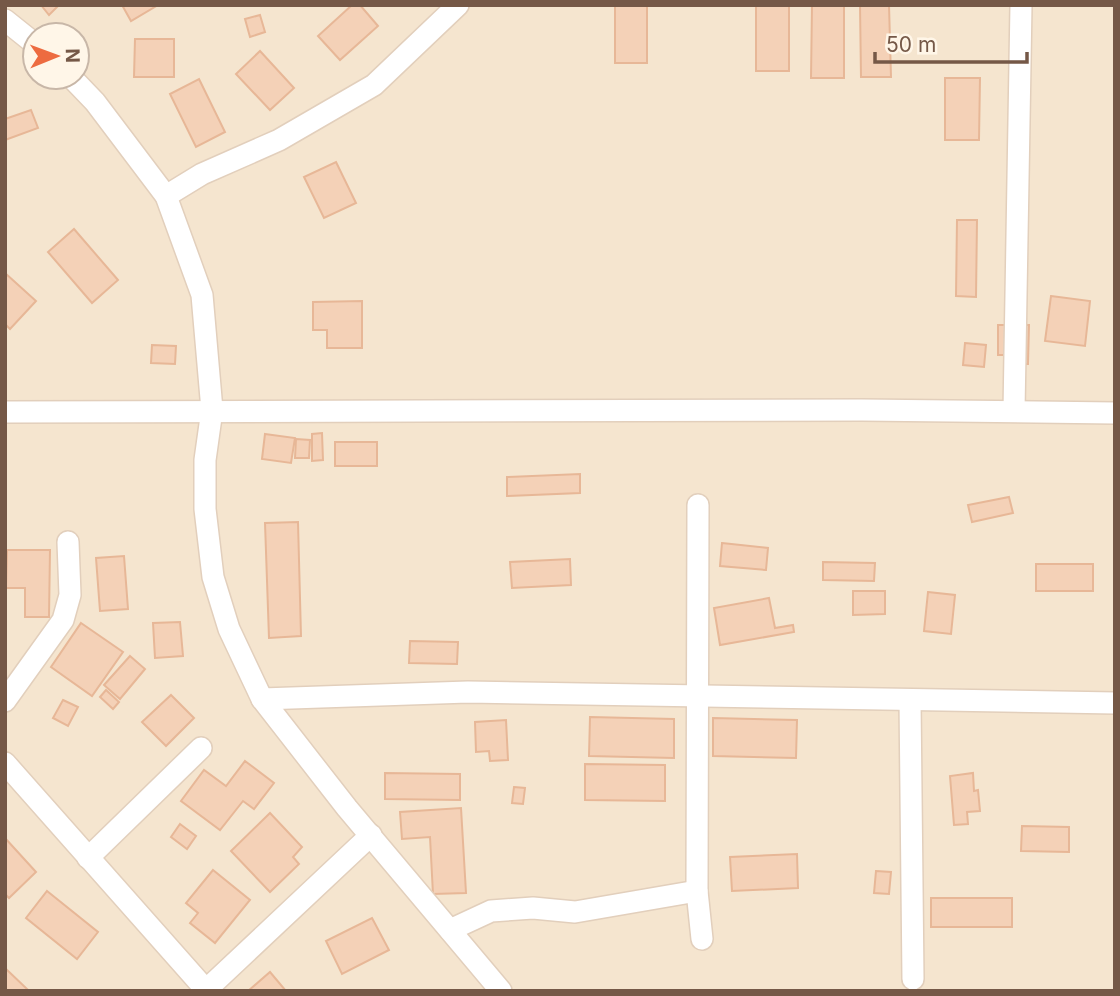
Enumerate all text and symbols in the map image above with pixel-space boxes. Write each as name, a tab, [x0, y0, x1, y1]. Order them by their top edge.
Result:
north arrow	[21, 21, 91, 91]
scale bar	[875, 21, 1027, 65]
text: 50 m	[886, 32, 936, 57]
text: N	[61, 48, 84, 63]

